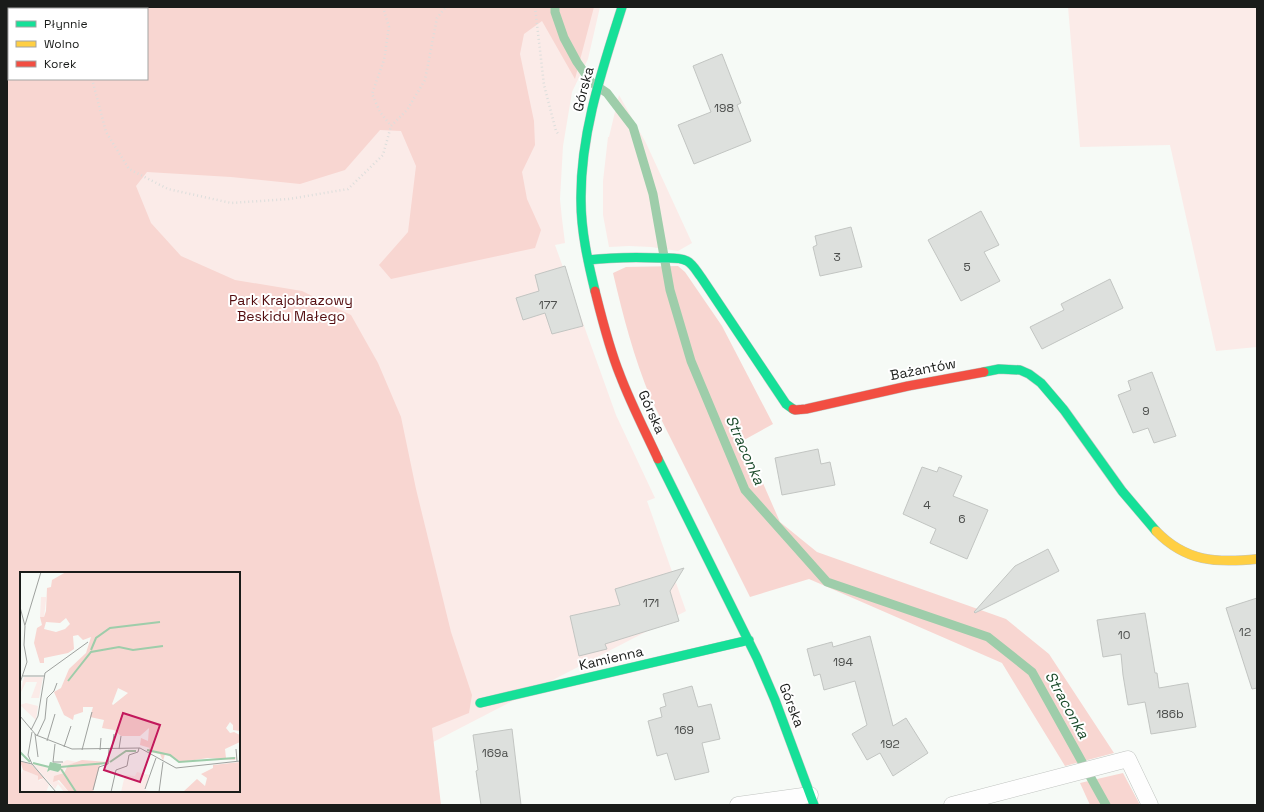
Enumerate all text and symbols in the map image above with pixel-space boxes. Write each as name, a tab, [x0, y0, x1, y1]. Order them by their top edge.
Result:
legend	[8, 8, 148, 80]
text: Płynnie	[44, 16, 88, 32]
text: Wolno	[44, 36, 79, 52]
text: Korek	[44, 56, 77, 72]
street label: Górska	[568, 65, 598, 113]
house number: 198	[714, 100, 734, 116]
house number: 3	[833, 249, 841, 265]
house number: 5	[963, 259, 971, 275]
park label: Park Krajobrazowy Beskidu Małego	[229, 291, 353, 325]
house number: 177	[539, 297, 558, 313]
street label: Bażantów	[888, 354, 958, 384]
street label: Górska	[634, 387, 670, 437]
house number: 9	[1142, 403, 1150, 419]
water label: Straconka	[722, 412, 769, 488]
house number: 4	[923, 497, 931, 513]
house number: 6	[958, 511, 966, 527]
inset map	[20, 572, 240, 792]
house number: 171	[643, 595, 659, 611]
house number: 12	[1239, 624, 1251, 640]
house number: 10	[1118, 627, 1130, 643]
street label: Kamienna	[577, 642, 645, 674]
house number: 194	[833, 654, 853, 670]
water label: Straconka	[1041, 668, 1094, 742]
street label: Górska	[775, 680, 809, 730]
house number: 186b	[1156, 706, 1184, 722]
house number: 169	[674, 722, 694, 738]
house number: 192	[880, 736, 900, 752]
house number: 169a	[482, 745, 508, 761]

